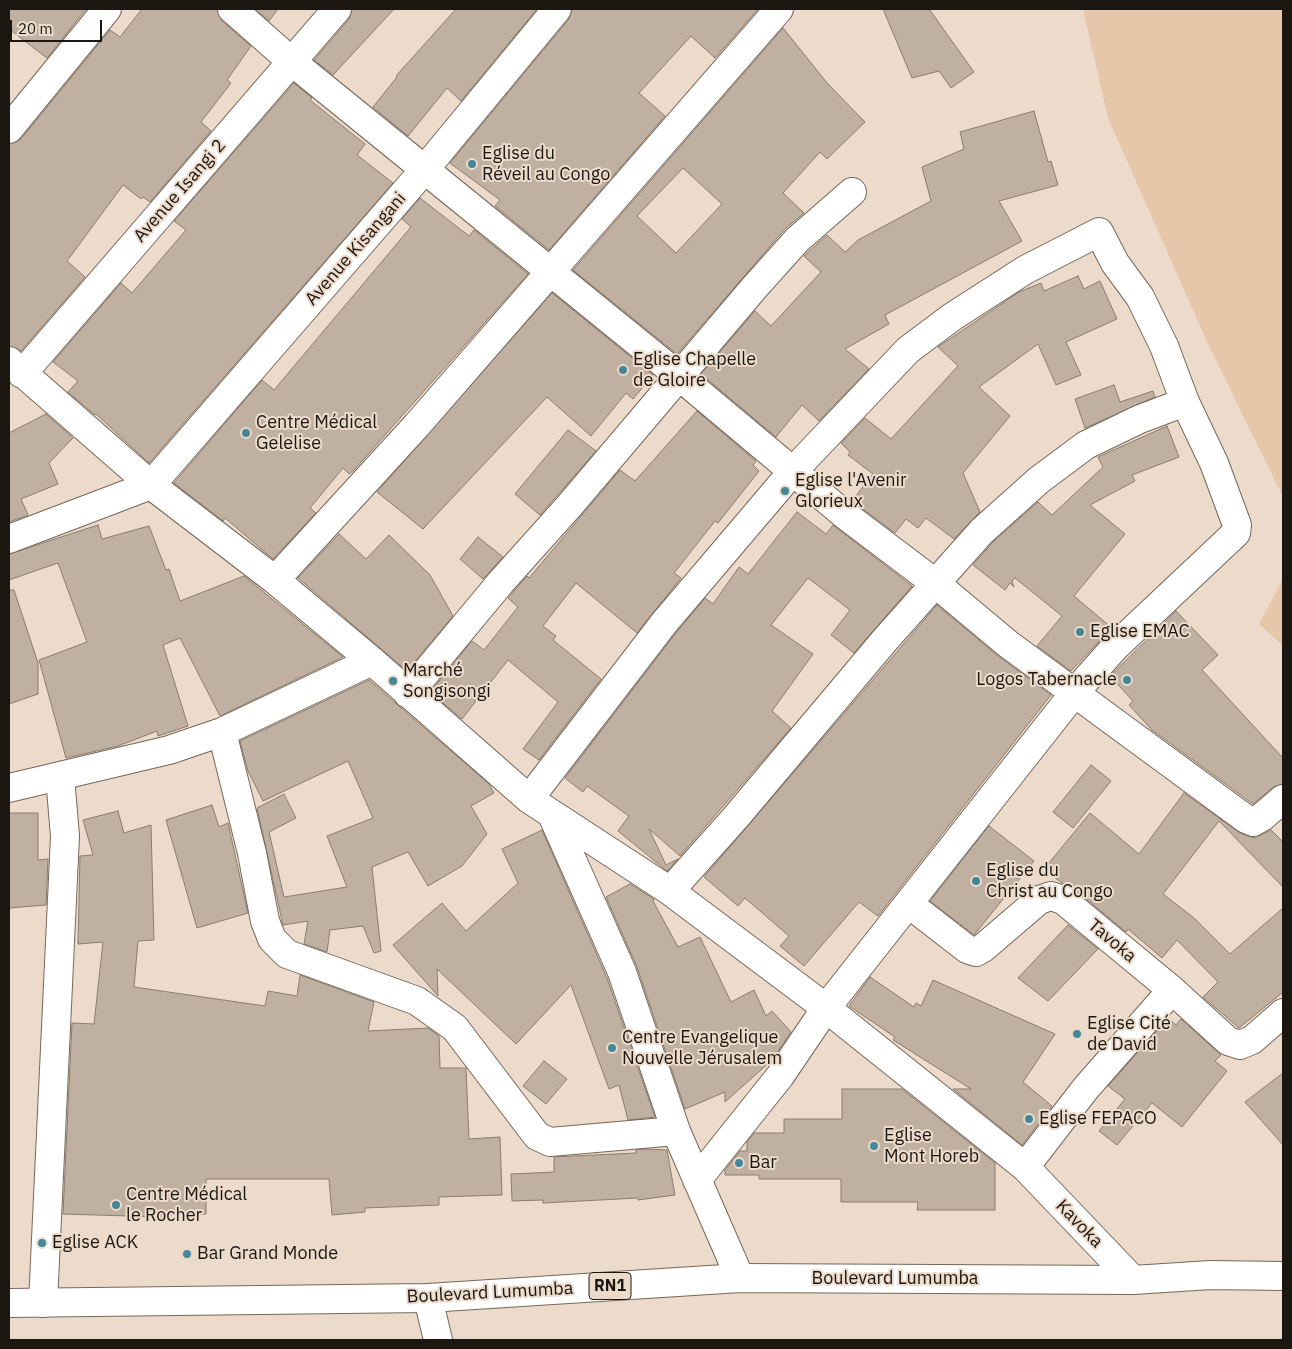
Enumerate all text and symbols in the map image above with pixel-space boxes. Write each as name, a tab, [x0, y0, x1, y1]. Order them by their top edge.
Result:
scale bar	[12, 10, 105, 42]
text: 20 m	[18, 19, 53, 38]
street label: Avenue Isangi 2	[129, 135, 231, 247]
place label: Eglise du Réveil au Congo	[482, 143, 610, 186]
marker: Eglise du Réveil au Congo	[466, 158, 478, 170]
street label: Avenue Kisangani	[301, 188, 411, 310]
place label: Eglise Chapelle de Gloire	[633, 349, 756, 392]
marker: Eglise Chapelle de Gloire	[617, 364, 629, 376]
place label: Centre Médical Gelelise	[256, 412, 377, 454]
marker: Centre Médical Gelelise	[240, 427, 252, 439]
place label: Eglise l'Avenir Glorieux	[795, 470, 907, 512]
marker: Eglise l'Avenir Glorieux	[779, 485, 791, 497]
place label: Eglise EMAC	[1090, 621, 1190, 643]
marker: Eglise EMAC	[1074, 626, 1086, 638]
place label: Marché Songisongi	[403, 660, 491, 702]
place label: Logos Tabernacle	[976, 669, 1117, 691]
marker: Logos Tabernacle	[1121, 674, 1133, 686]
marker: Marché Songisongi	[387, 675, 399, 687]
place label: Eglise du Christ au Congo	[986, 860, 1113, 902]
marker: Eglise du Christ au Congo	[970, 875, 982, 887]
street label: Tavoka	[1083, 915, 1141, 967]
place label: Eglise Cité de David	[1087, 1013, 1171, 1056]
place label: Centre Evangelique Nouvelle Jérusalem	[622, 1027, 782, 1070]
marker: Eglise Cité de David	[1071, 1028, 1083, 1040]
marker: Centre Evangelique Nouvelle Jérusalem	[606, 1042, 618, 1054]
place label: Eglise FEPACO	[1039, 1108, 1157, 1130]
marker: Eglise FEPACO	[1023, 1113, 1035, 1125]
place label: Eglise Mont Horeb	[884, 1125, 979, 1168]
marker: Eglise Mont Horeb	[868, 1140, 880, 1152]
place label: Bar	[749, 1152, 777, 1174]
marker: Bar	[733, 1157, 745, 1169]
place label: Centre Médical le Rocher	[126, 1184, 247, 1226]
street label: Kavoka	[1051, 1195, 1107, 1253]
marker: Centre Médical le Rocher	[110, 1199, 122, 1211]
place label: Eglise ACK	[52, 1232, 138, 1254]
marker: Eglise ACK	[36, 1237, 48, 1249]
place label: Bar Grand Monde	[197, 1243, 338, 1265]
marker: Bar Grand Monde	[181, 1248, 193, 1260]
street label: Boulevard Lumumba	[812, 1268, 978, 1290]
road number: RN1	[589, 1272, 631, 1300]
street label: Boulevard Lumumba	[406, 1278, 574, 1308]

